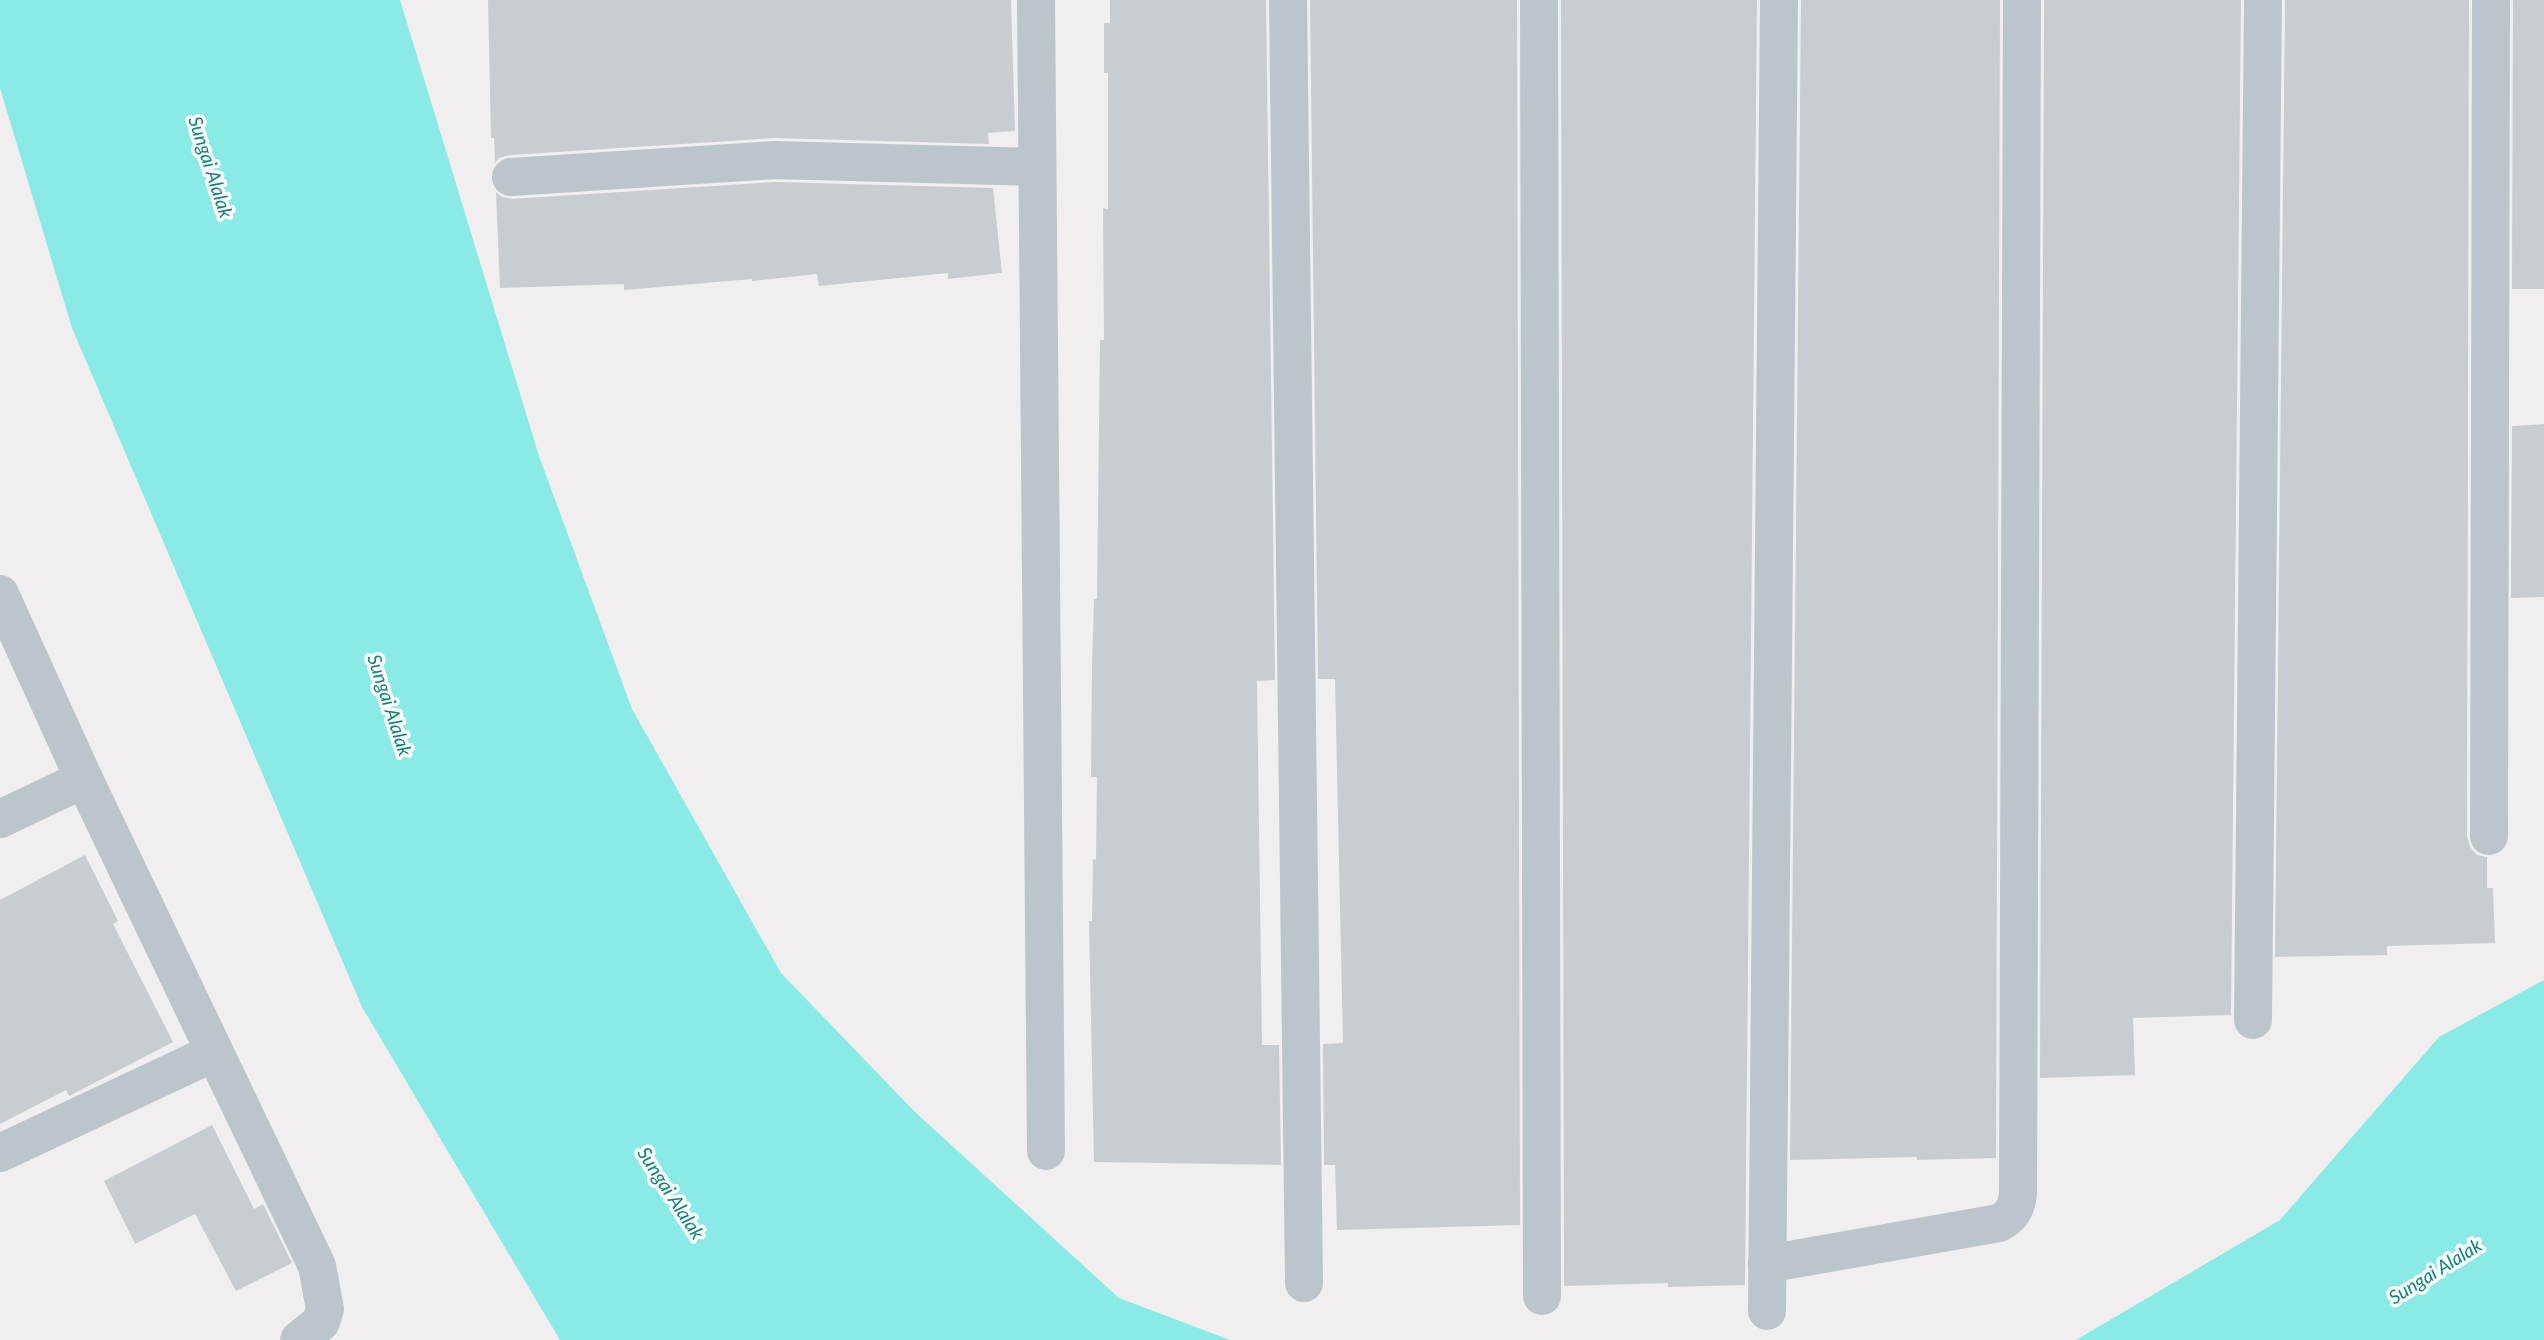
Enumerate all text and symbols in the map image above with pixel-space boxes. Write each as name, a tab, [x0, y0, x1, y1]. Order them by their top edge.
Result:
water label: Sungai Alalak	[184, 113, 239, 221]
water label: Sungai Alalak	[363, 651, 418, 759]
water label: Sungai Alalak	[633, 1142, 710, 1244]
water label: Sungai Alalak	[2384, 1232, 2486, 1308]

